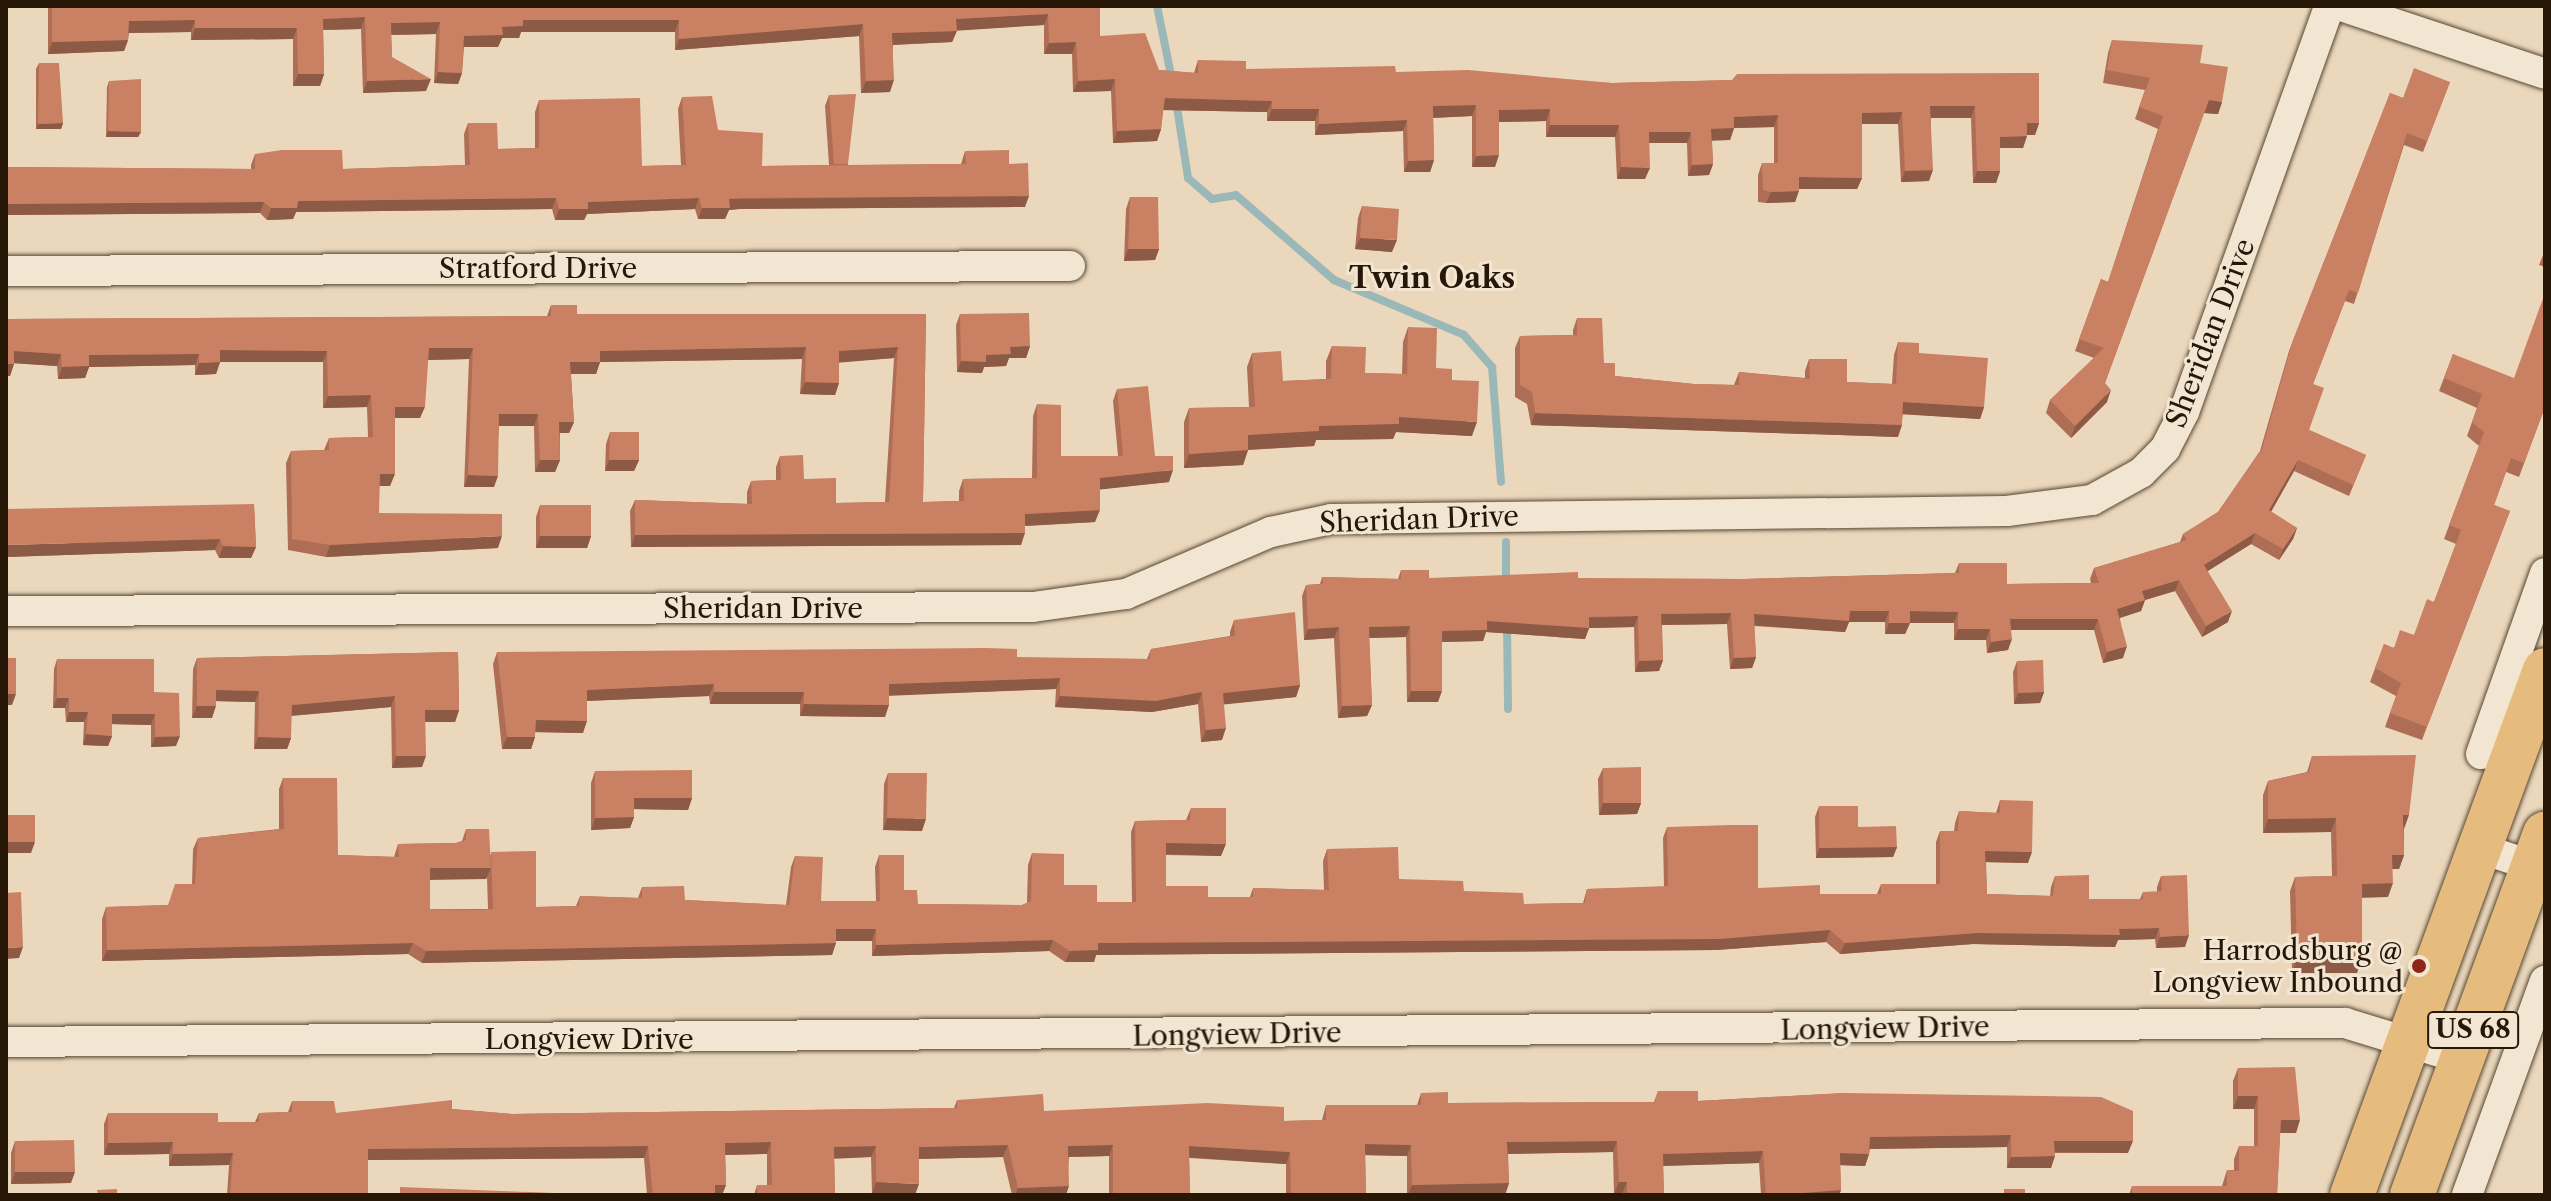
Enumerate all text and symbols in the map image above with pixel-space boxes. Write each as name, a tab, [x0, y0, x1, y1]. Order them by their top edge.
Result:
street label: Sheridan Drive	[2159, 234, 2261, 432]
street label: Stratford Drive	[439, 251, 637, 285]
district label: Twin Oaks	[1349, 260, 1515, 296]
street label: Sheridan Drive	[1319, 499, 1519, 539]
street label: Sheridan Drive	[663, 591, 863, 625]
place label: Harrodsburg @ Longview Inbound	[2152, 933, 2403, 999]
marker: Harrodsburg @ Longview Inbound	[2410, 957, 2428, 975]
road number: US 68	[2427, 1008, 2519, 1052]
street label: Longview Drive	[1780, 1009, 1990, 1047]
street label: Longview Drive	[1132, 1015, 1342, 1053]
street label: Longview Drive	[484, 1022, 694, 1056]

